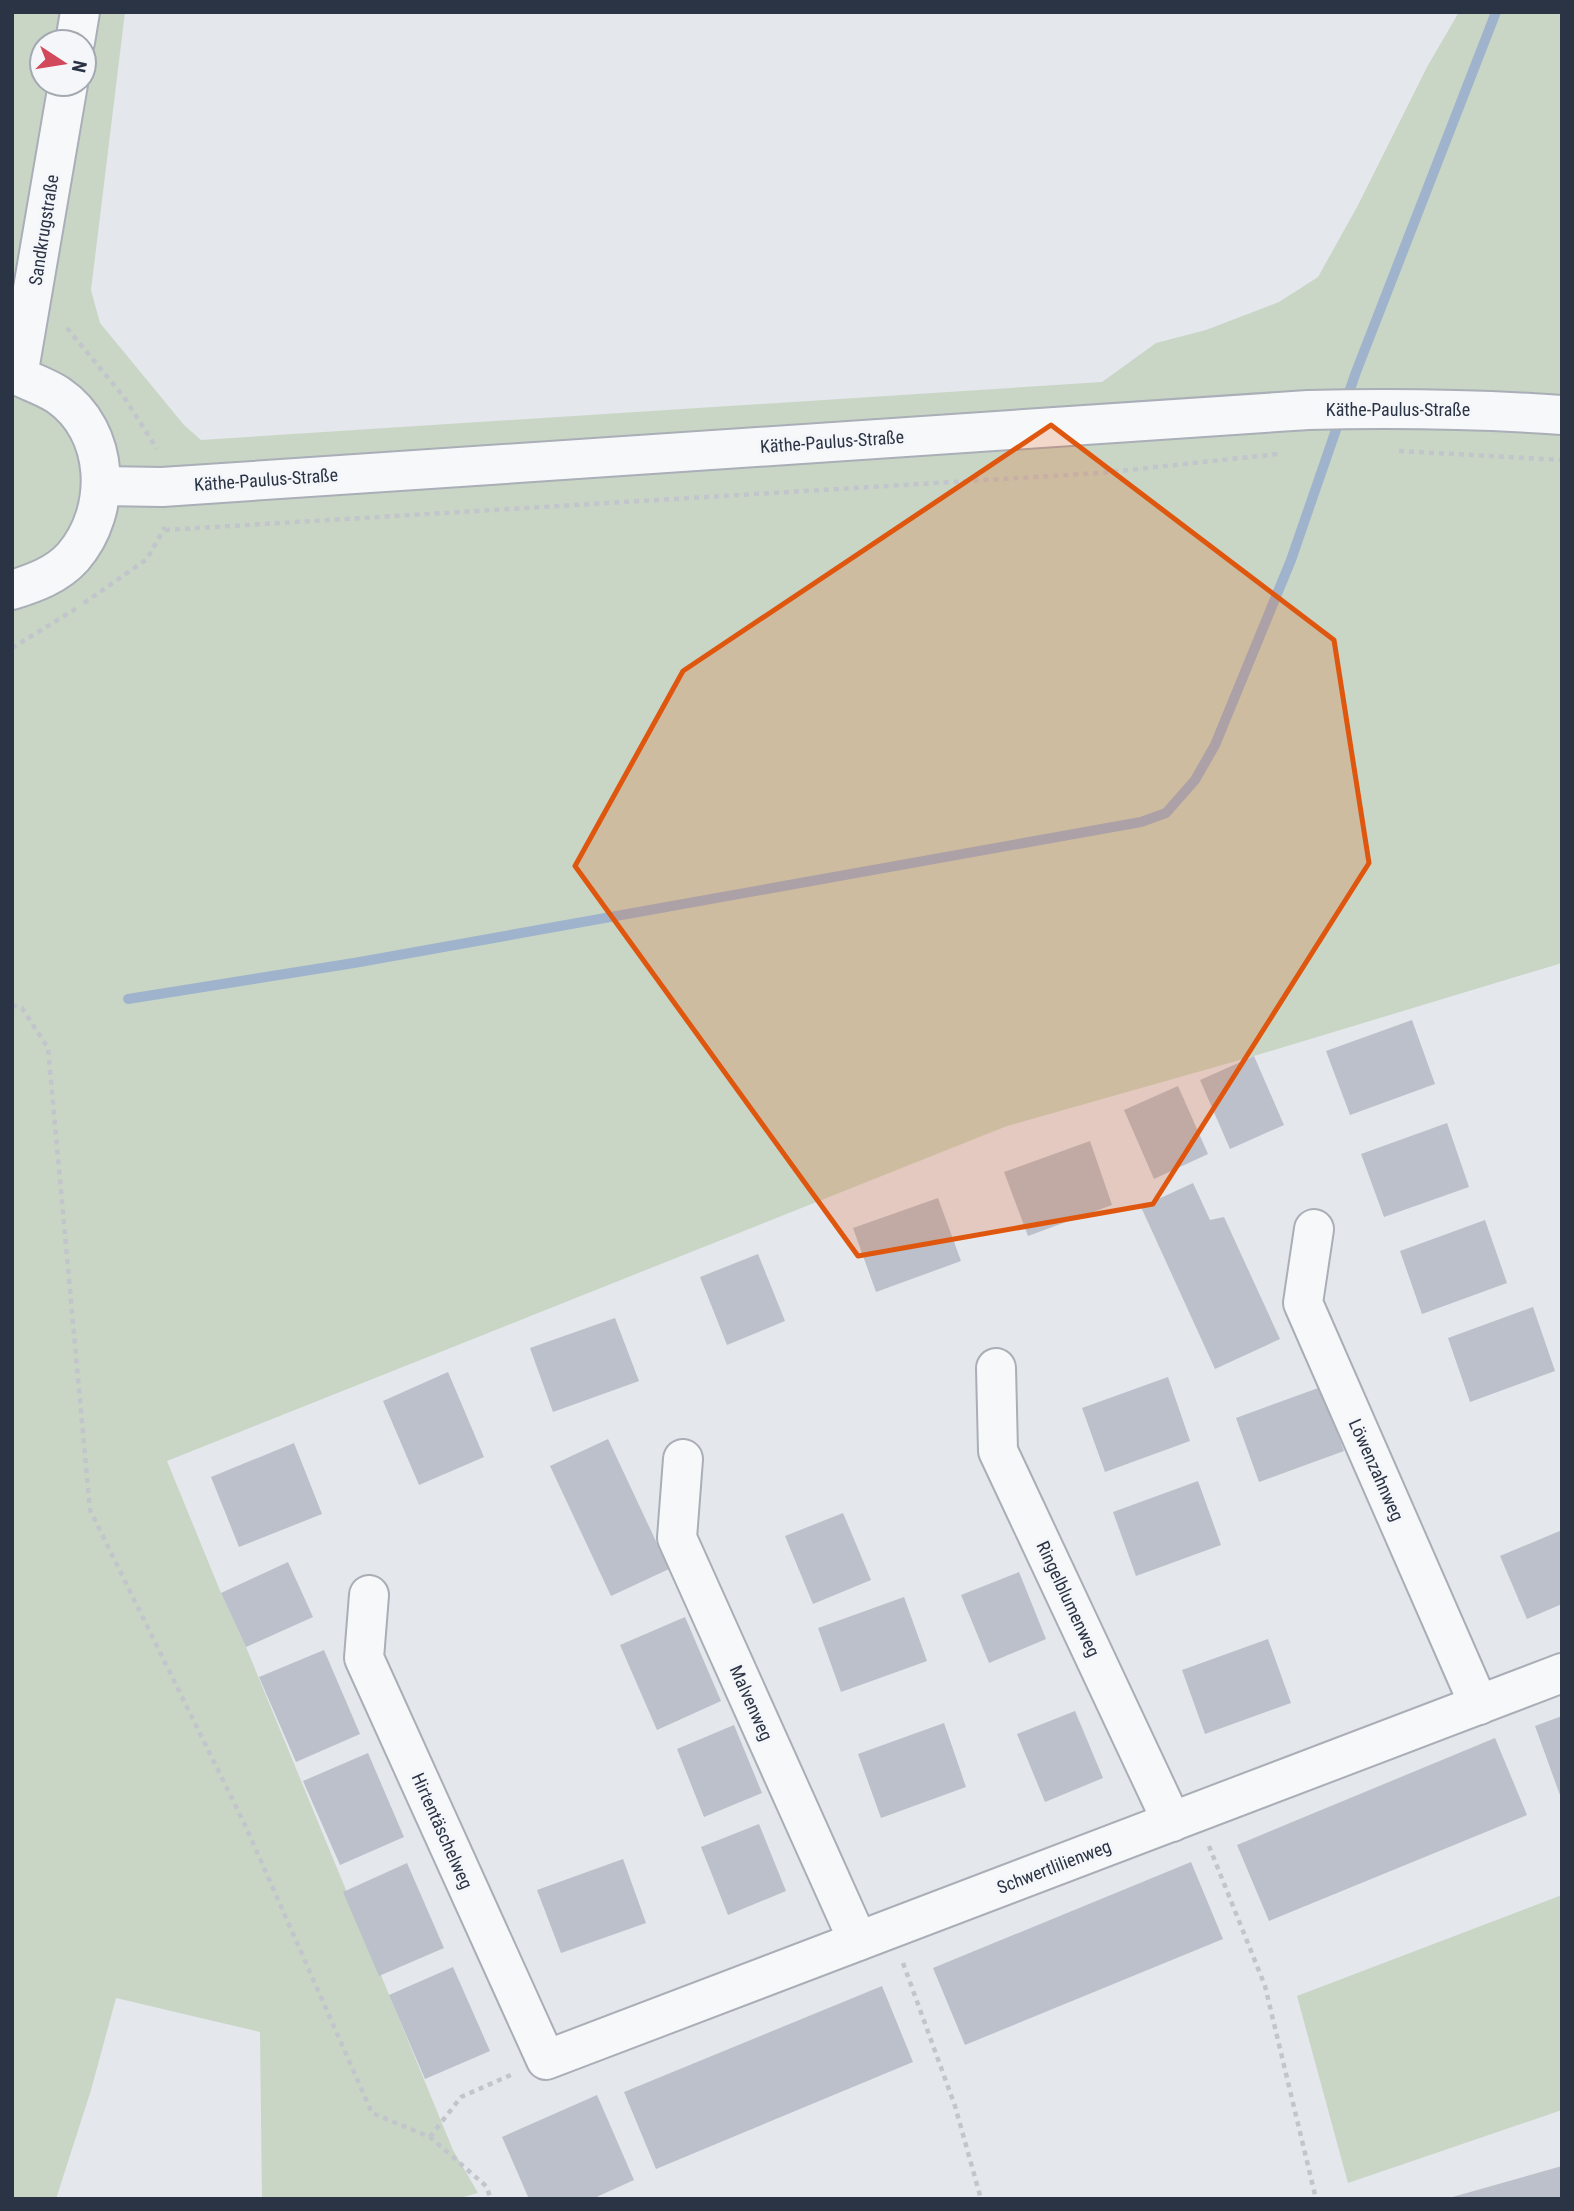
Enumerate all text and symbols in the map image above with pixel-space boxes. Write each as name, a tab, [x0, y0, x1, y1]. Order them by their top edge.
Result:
north arrow	[28, 28, 98, 98]
text: N	[67, 58, 92, 75]
street label: Sandkrugstraße	[24, 173, 63, 287]
street label: Käthe-Paulus-Straße	[1326, 399, 1470, 420]
street label: Käthe-Paulus-Straße	[759, 426, 905, 457]
street label: Käthe-Paulus-Straße	[193, 464, 339, 495]
street label: Löwenzahnweg	[1345, 1416, 1408, 1524]
street label: Ringelblumenweg	[1032, 1538, 1104, 1660]
street label: Malvenweg	[726, 1662, 777, 1744]
street label: Hirtentäschelweg	[408, 1770, 477, 1892]
street label: Schwertlilienweg	[994, 1835, 1114, 1898]

